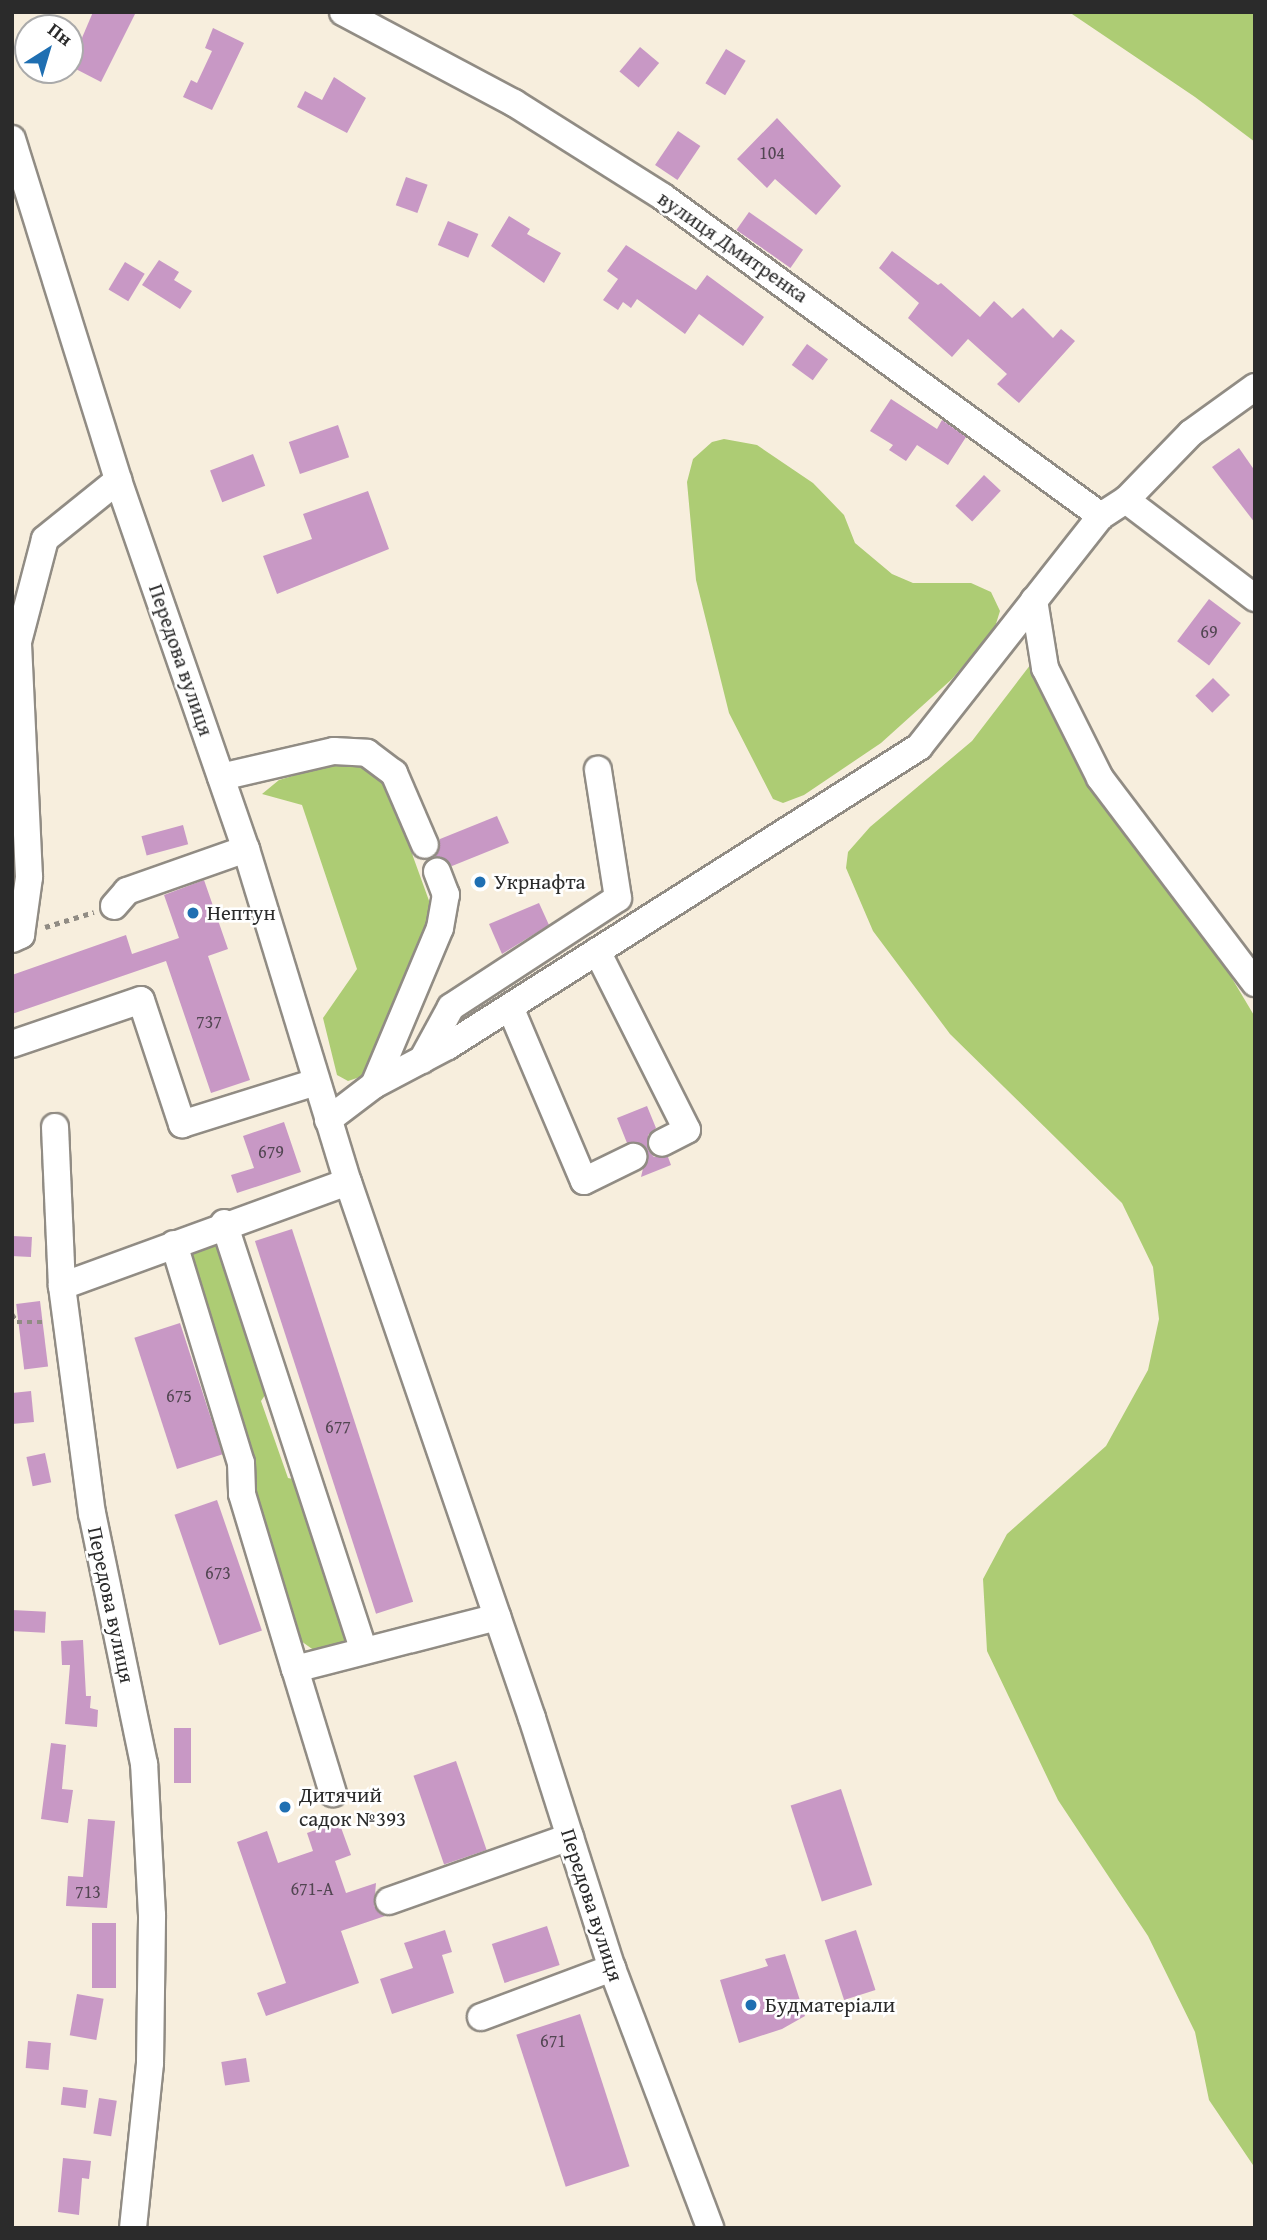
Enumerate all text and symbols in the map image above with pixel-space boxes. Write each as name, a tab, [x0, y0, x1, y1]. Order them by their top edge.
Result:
north arrow	[14, 14, 84, 84]
text: Пн	[42, 15, 79, 52]
house number: 104	[759, 142, 785, 164]
street label: вулиця Дмитренка	[653, 186, 813, 308]
street label: Передова вулиця	[143, 581, 219, 739]
house number: 69	[1200, 621, 1218, 643]
place label: Укрнафта	[494, 869, 586, 895]
marker: Укрнафта	[472, 874, 488, 890]
place label: Нептун	[207, 900, 276, 926]
marker: Нептун	[185, 905, 201, 921]
house number: 737	[196, 1011, 222, 1033]
house number: 679	[258, 1141, 284, 1163]
house number: 675	[166, 1385, 192, 1407]
house number: 677	[325, 1416, 351, 1438]
street label: Передова вулиця	[82, 1525, 140, 1685]
house number: 673	[205, 1562, 231, 1584]
place label: Дитячий садок №393	[299, 1782, 406, 1832]
marker: Дитячий садок №393	[277, 1799, 293, 1815]
street label: Передова вулиця	[555, 1825, 629, 1985]
house number: 671-А	[290, 1878, 334, 1900]
house number: 713	[75, 1881, 101, 1903]
place label: Будматеріали	[765, 1992, 895, 2018]
marker: Будматеріали	[743, 1997, 759, 2013]
house number: 671	[540, 2030, 566, 2052]

